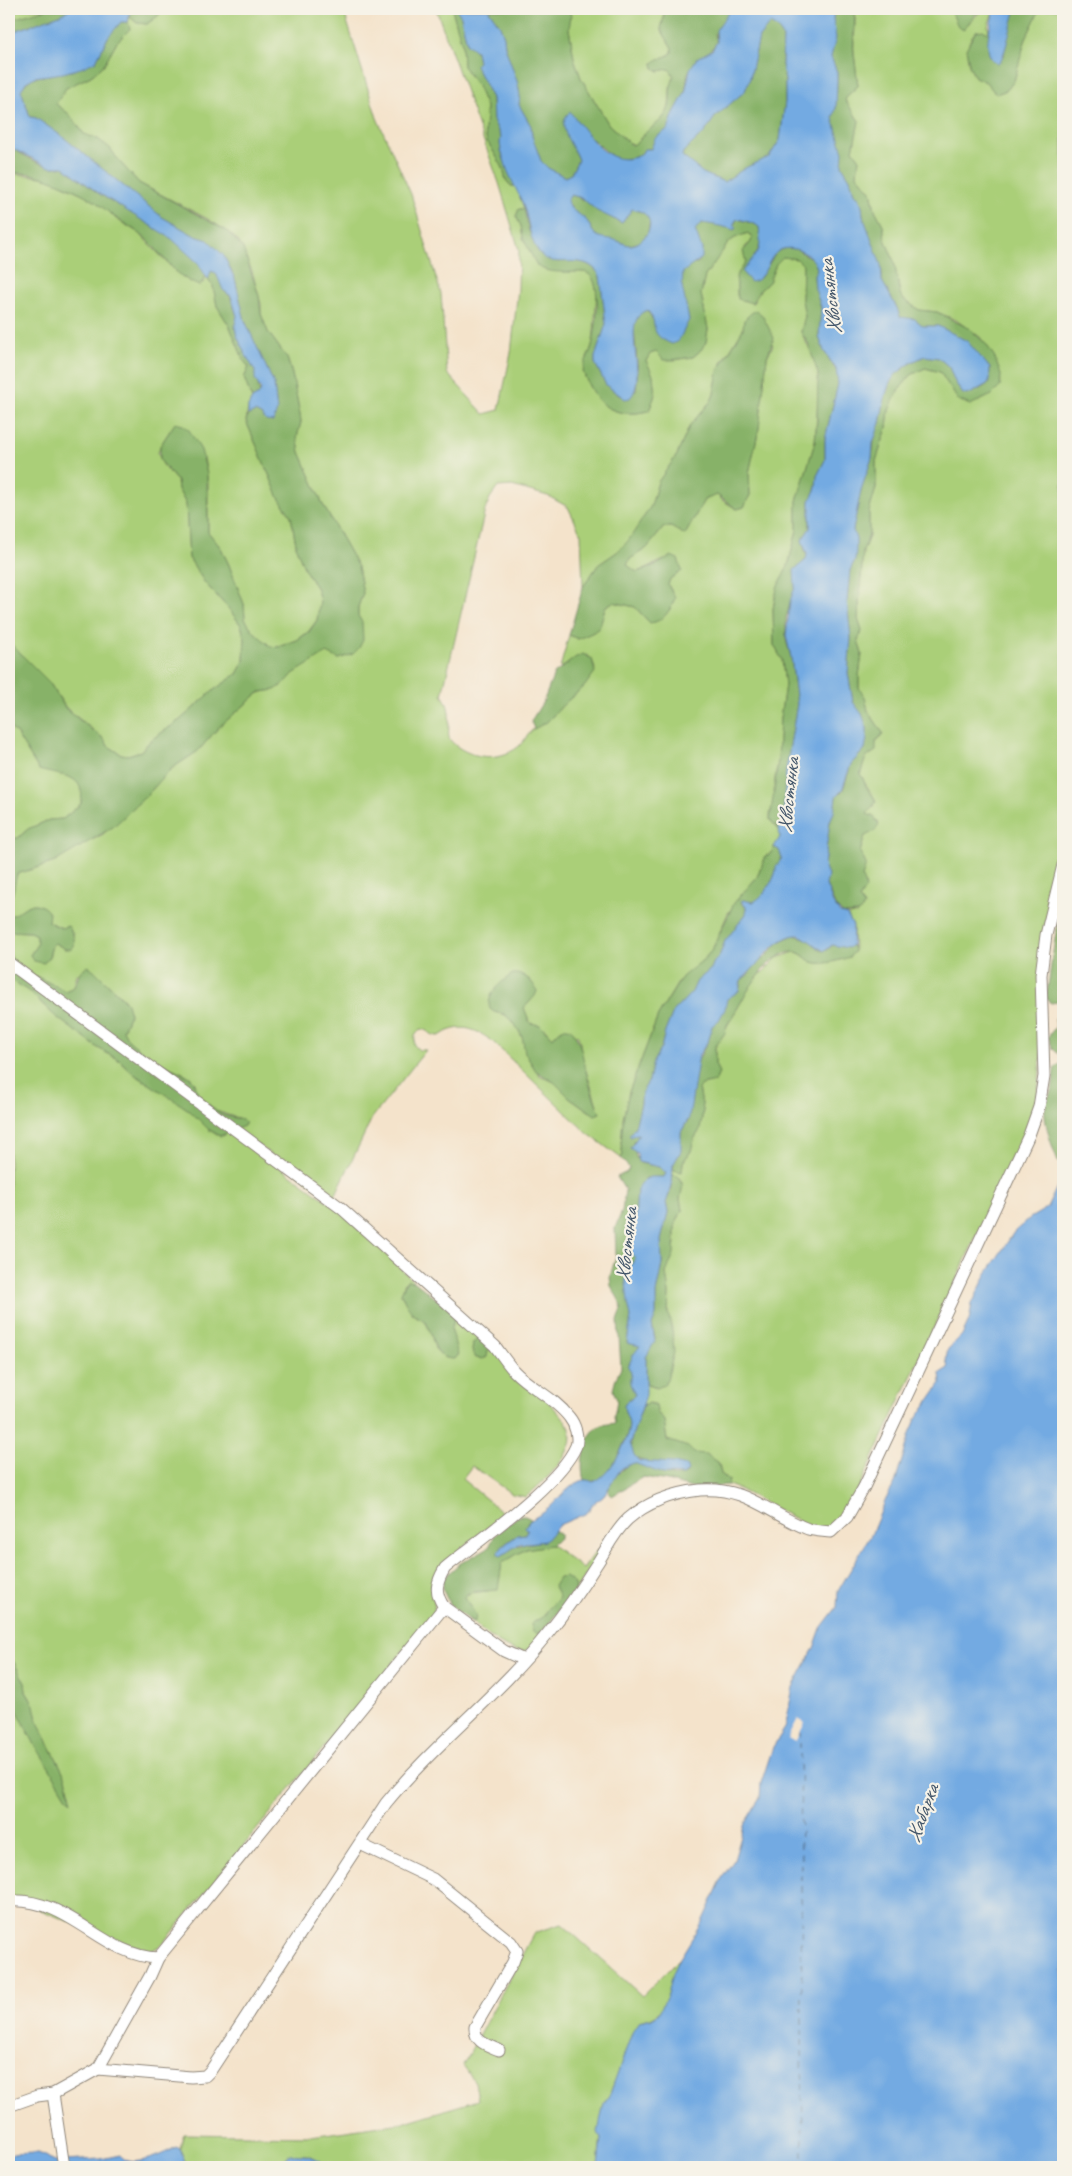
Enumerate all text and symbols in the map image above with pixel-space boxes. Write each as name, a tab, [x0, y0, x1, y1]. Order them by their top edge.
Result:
water label: Хвостянка	[812, 256, 847, 336]
water label: Хвостянка	[771, 754, 805, 834]
water label: Хвостянка	[609, 1204, 643, 1284]
water label: Хабарка	[900, 1778, 945, 1845]

